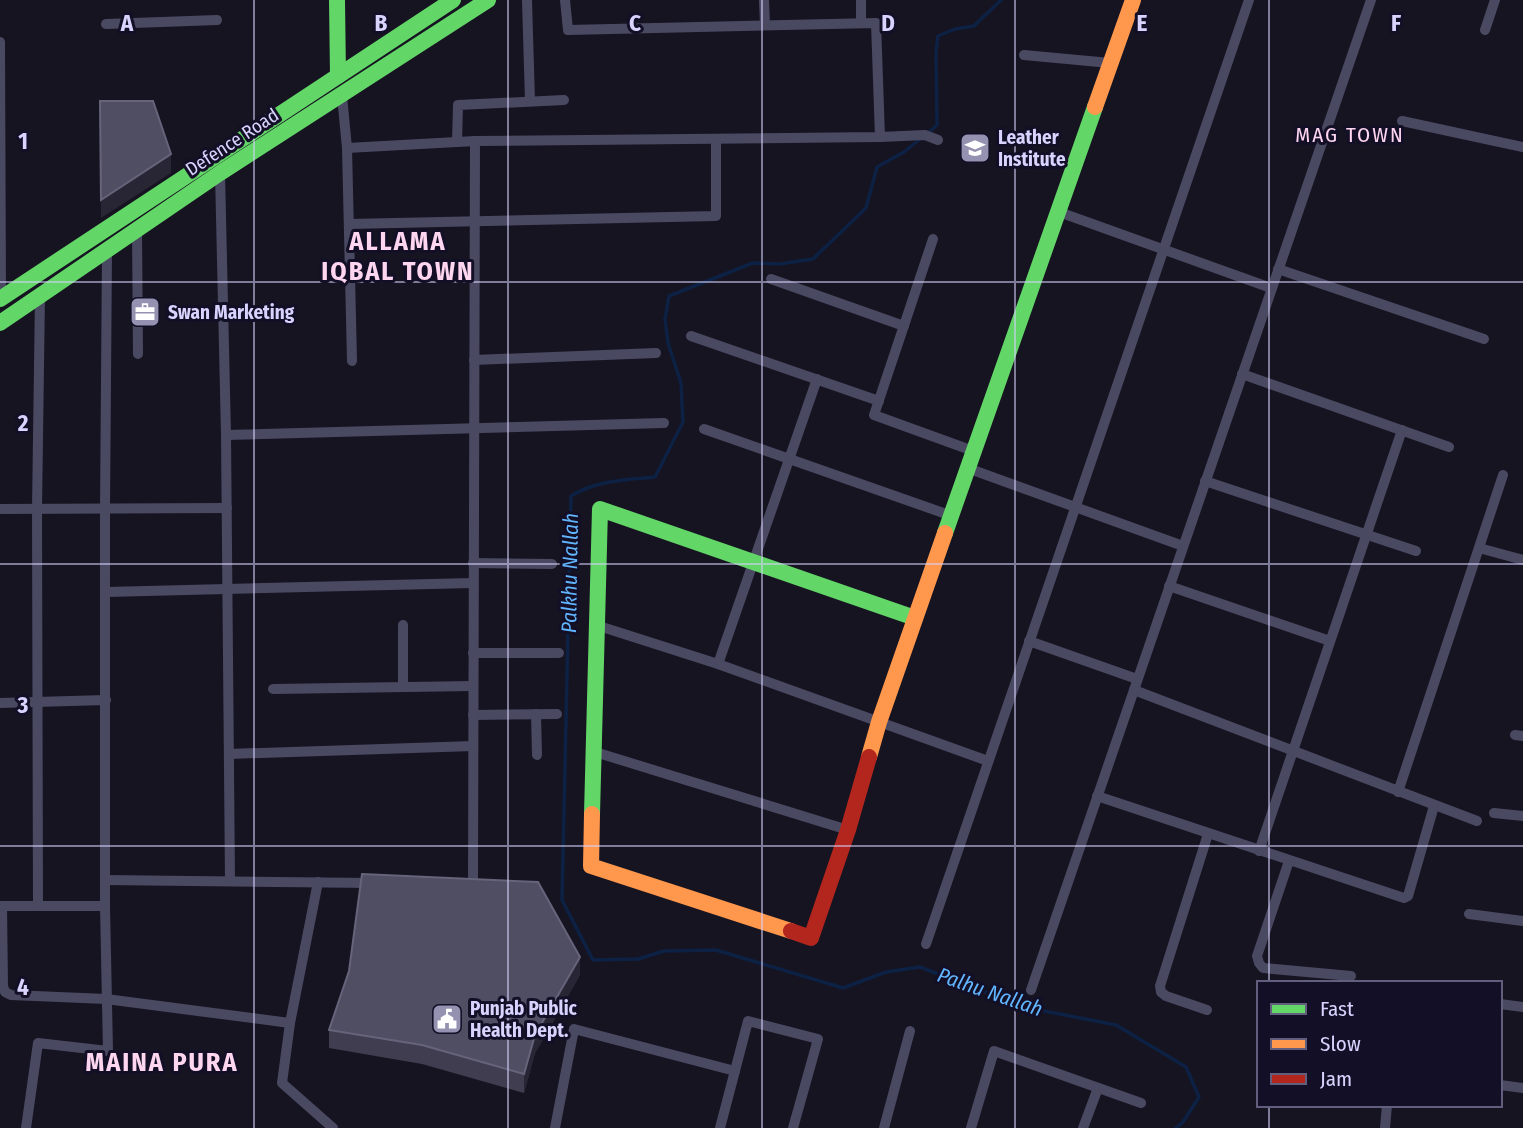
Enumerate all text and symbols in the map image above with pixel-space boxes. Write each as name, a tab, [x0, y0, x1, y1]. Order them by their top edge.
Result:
text: A	[120, 9, 134, 37]
text: B	[375, 9, 388, 37]
text: C	[629, 9, 641, 37]
text: D	[881, 9, 895, 37]
text: E	[1137, 9, 1148, 37]
text: F	[1391, 9, 1401, 37]
street label: Defence Road	[181, 103, 283, 181]
district label: MAG TOWN	[1295, 122, 1405, 148]
place label: Leather Institute	[998, 126, 1066, 171]
text: 1	[18, 127, 28, 155]
school or university icon: Leather Institute	[958, 131, 992, 165]
district label: ALLAMA IQBAL TOWN	[321, 226, 475, 287]
office icon: Swan Marketing	[128, 295, 162, 329]
place label: Swan Marketing	[168, 301, 295, 324]
text: 2	[17, 409, 29, 437]
water label: Palkhu Nallah	[556, 513, 584, 633]
text: 3	[17, 691, 29, 719]
water label: Palhu Nallah	[934, 962, 1046, 1022]
text: 4	[17, 973, 29, 1001]
legend	[1257, 981, 1502, 1107]
text: Fast	[1320, 996, 1354, 1022]
place label: Punjab Public Health Dept.	[470, 997, 578, 1042]
public building icon: Punjab Public Health Dept.	[430, 1002, 464, 1036]
text: Slow	[1320, 1031, 1361, 1057]
district label: MAINA PURA	[85, 1047, 239, 1078]
text: Jam	[1320, 1066, 1352, 1092]

